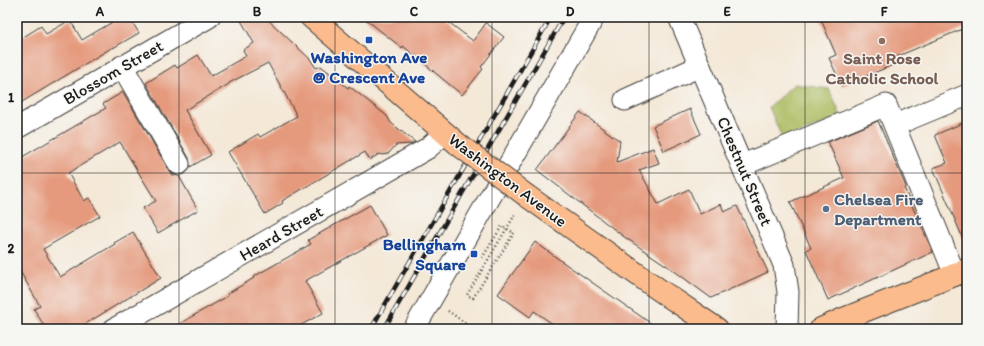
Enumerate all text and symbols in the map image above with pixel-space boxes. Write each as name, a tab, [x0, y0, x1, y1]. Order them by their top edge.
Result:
text: A	[95, 4, 105, 19]
text: B	[253, 4, 262, 19]
text: C	[410, 4, 419, 19]
text: D	[566, 4, 575, 19]
text: E	[723, 4, 731, 19]
text: F	[881, 4, 888, 19]
street label: Blossom Street	[60, 35, 166, 109]
marker: Washington Ave @ Crescent Ave	[364, 35, 374, 45]
marker: Saint Rose Catholic School	[877, 36, 887, 46]
place label: Washington Ave @ Crescent Ave	[311, 47, 427, 87]
place label: Saint Rose Catholic School	[826, 48, 939, 88]
text: 1	[8, 90, 14, 105]
street label: Chestnut Street	[713, 113, 777, 229]
street label: Washington Avenue	[445, 129, 571, 231]
place label: Chelsea Fire Department	[834, 189, 923, 230]
street label: Heard Street	[236, 201, 327, 265]
marker: Chelsea Fire Department	[821, 204, 831, 214]
place label: Bellingham Square	[383, 234, 467, 275]
text: 2	[8, 241, 15, 256]
marker: Bellingham Square	[469, 249, 479, 259]

